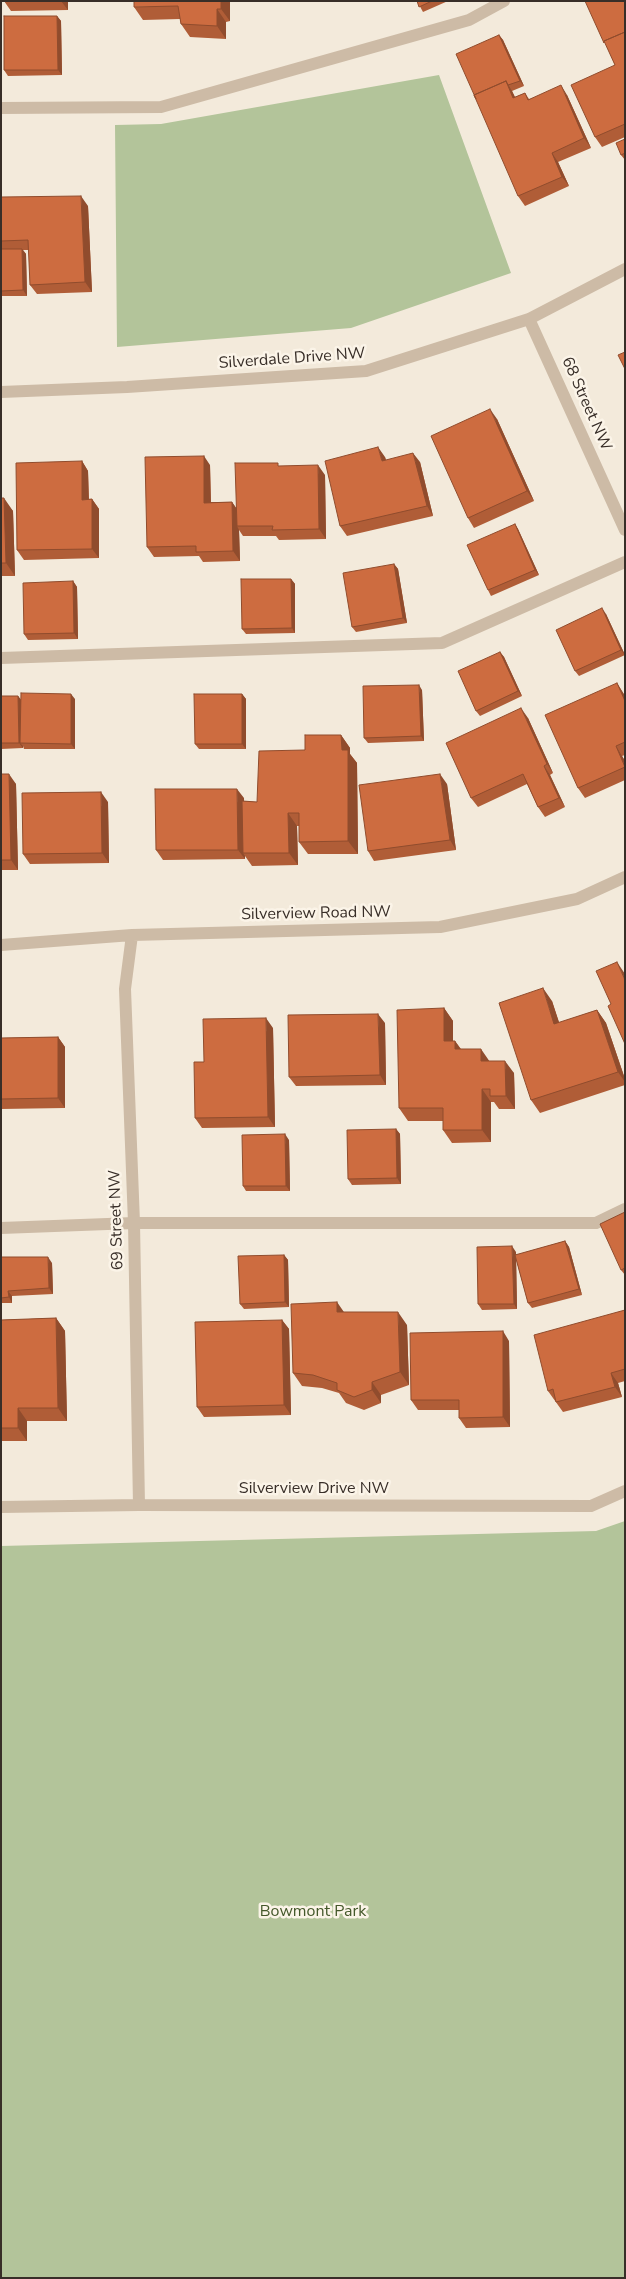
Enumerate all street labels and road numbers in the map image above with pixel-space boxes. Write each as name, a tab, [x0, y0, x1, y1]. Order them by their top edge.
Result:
street label: Silverdale Drive NW	[218, 344, 366, 374]
street label: 68 Street NW	[557, 354, 615, 454]
street label: Silverview Road NW	[241, 903, 391, 925]
street label: 69 Street NW	[106, 1169, 128, 1271]
street label: Silverview Drive NW	[239, 1479, 389, 1499]

